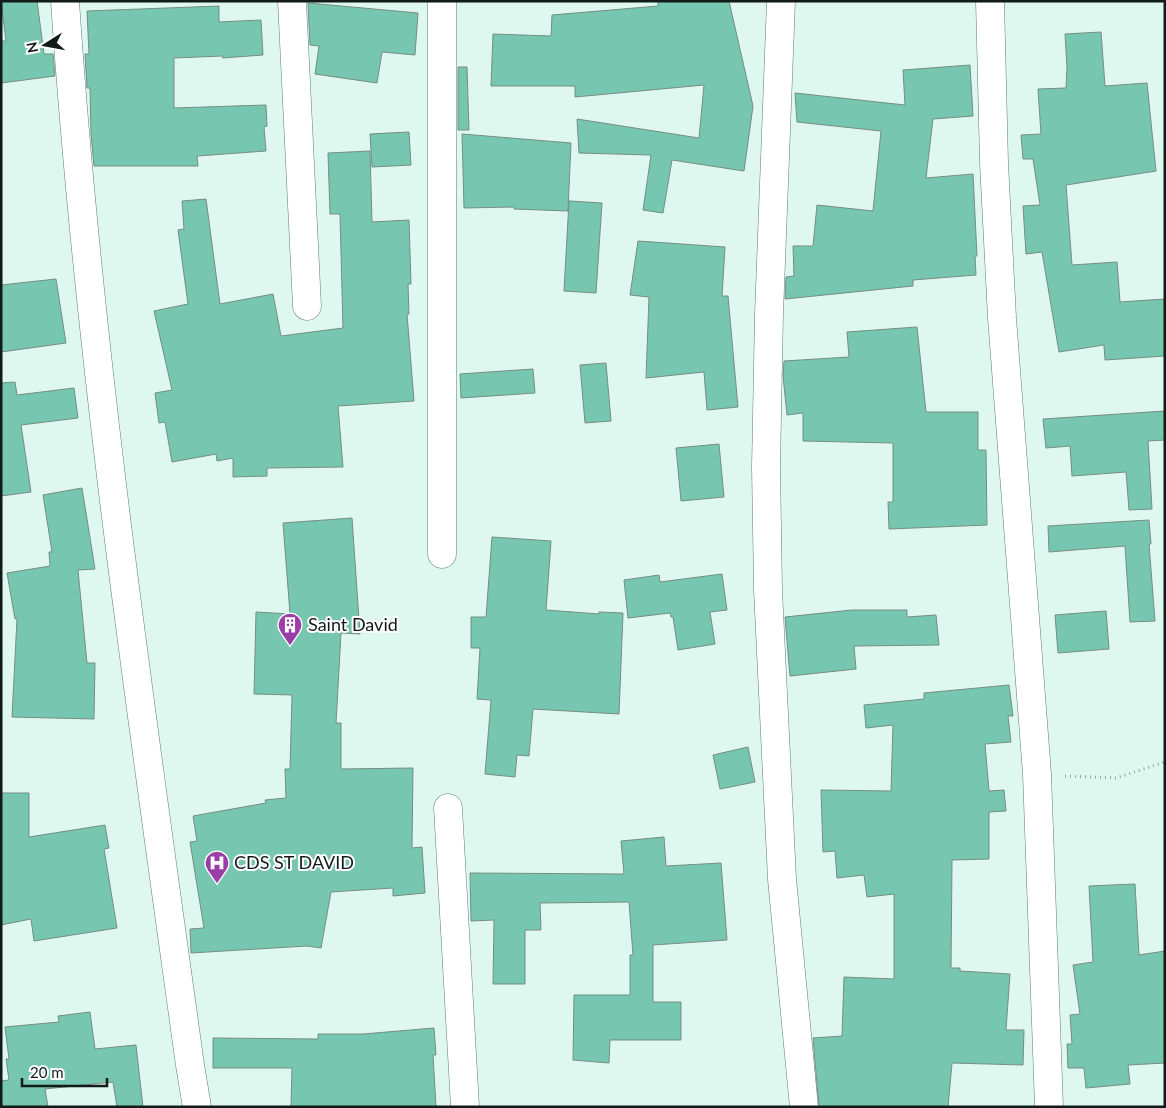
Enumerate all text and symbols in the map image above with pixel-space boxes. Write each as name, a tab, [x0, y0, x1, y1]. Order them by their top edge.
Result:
north arrow	[20, 20, 70, 70]
text: N	[22, 41, 41, 54]
building icon: Saint David	[277, 612, 303, 646]
place label: Saint David	[308, 613, 398, 635]
hospital icon: CDS ST DAVID	[204, 850, 230, 884]
place label: CDS ST DAVID	[234, 851, 354, 873]
scale bar	[22, 1056, 108, 1088]
text: 20 m	[30, 1063, 64, 1081]

